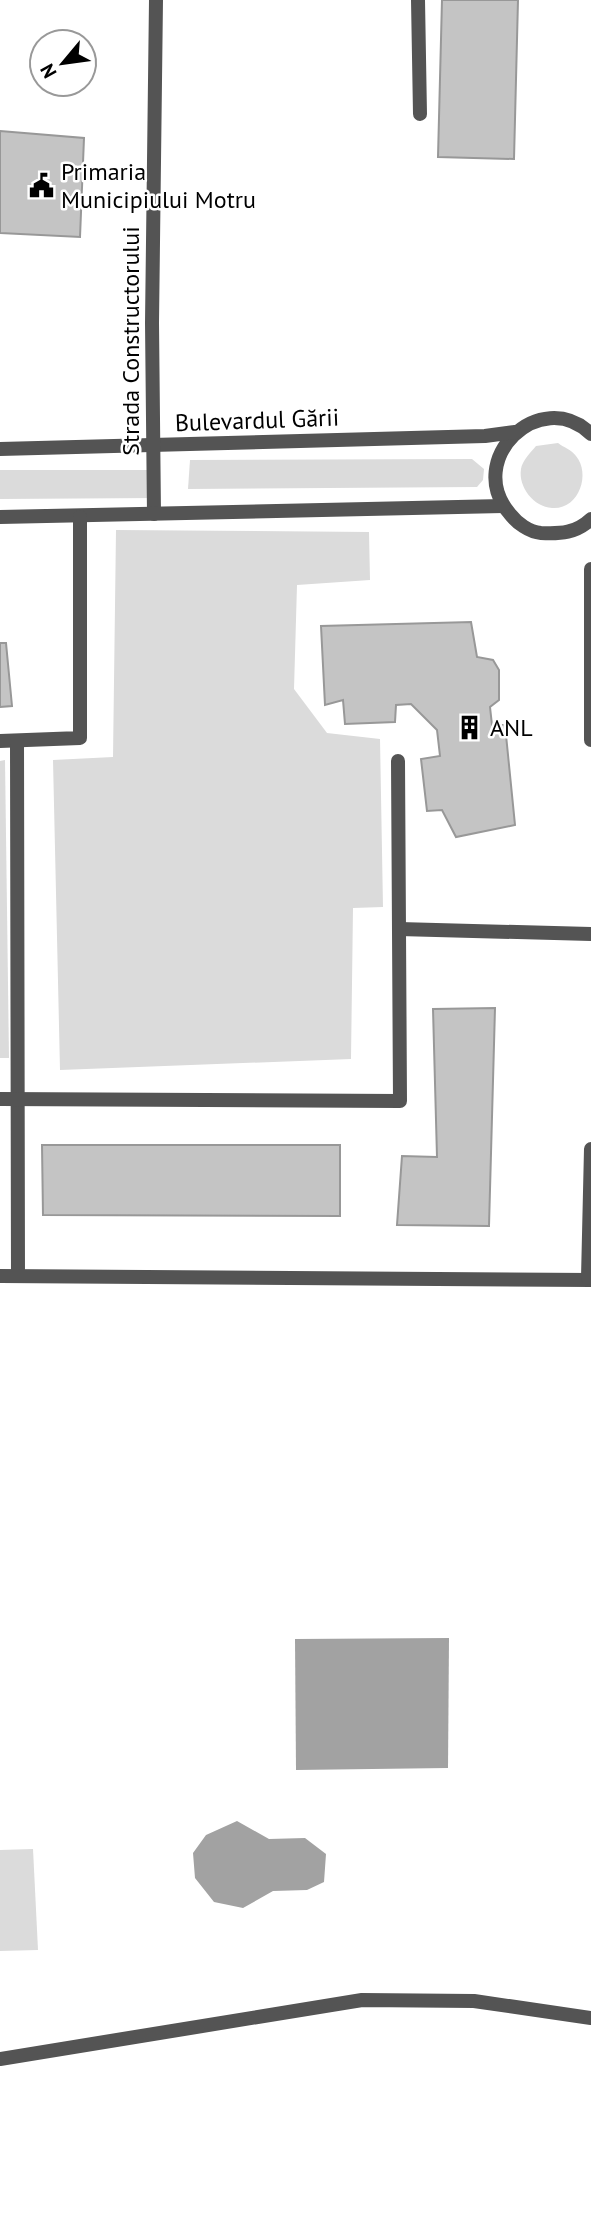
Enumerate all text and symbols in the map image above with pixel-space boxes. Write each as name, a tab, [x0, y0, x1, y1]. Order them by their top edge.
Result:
north arrow	[28, 28, 98, 98]
text: N	[35, 60, 62, 83]
place label: Primaria Municipiului Motru	[61, 156, 256, 215]
public building icon: Primaria Municipiului Motru	[27, 171, 55, 199]
street label: Strada Constructorului	[115, 226, 146, 456]
street label: Bulevardul Gării	[174, 402, 340, 438]
place label: ANL	[490, 712, 533, 743]
building icon: ANL	[456, 713, 484, 741]

